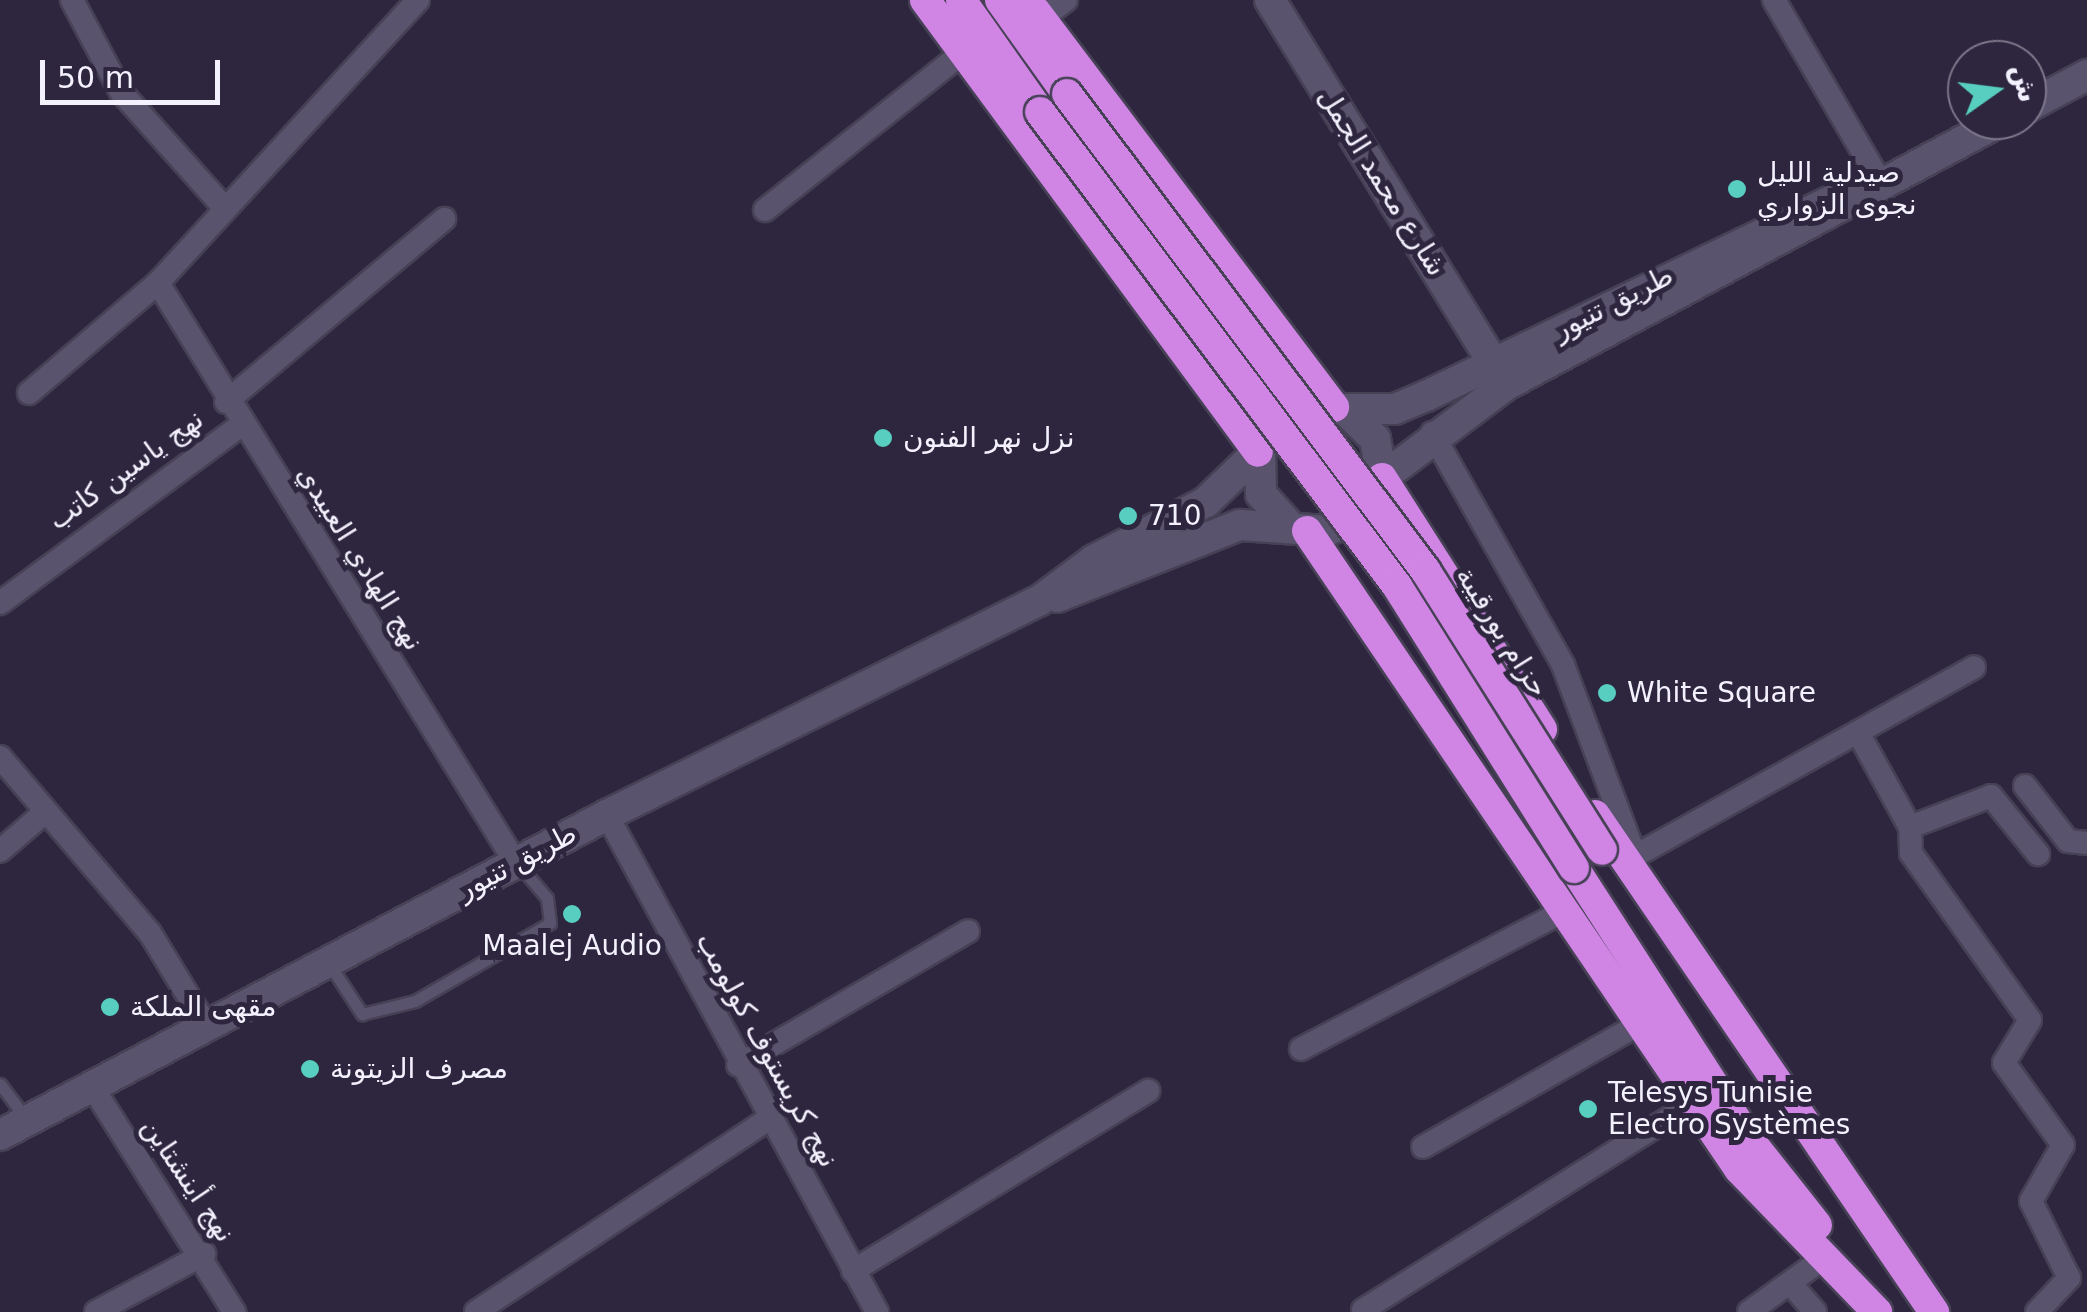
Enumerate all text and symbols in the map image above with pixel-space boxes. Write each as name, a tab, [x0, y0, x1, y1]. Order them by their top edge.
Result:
scale bar	[45, 40, 225, 102]
north arrow	[1947, 40, 2047, 140]
text: 50 m	[57, 60, 134, 95]
text: ش	[2004, 60, 2045, 106]
street label: شارع محمد الجمل	[1311, 82, 1453, 282]
place label: صيدلية الليل نجوى الزواري	[1757, 156, 1917, 222]
marker: صيدلية الليل نجوى الزواري	[1726, 178, 1748, 200]
street label: طريق تنيور	[1547, 258, 1679, 348]
street label: نهج ياسين كاتب	[42, 403, 210, 537]
place label: نزل نهر الفنون	[903, 421, 1074, 455]
marker: نزل نهر الفنون	[872, 427, 894, 449]
street label: نهج الهادي العبيدي	[290, 459, 430, 657]
place label: 710	[1148, 499, 1201, 533]
marker: 710	[1117, 505, 1139, 527]
street label: حزام بورقيبة	[1449, 560, 1555, 704]
place label: White Square	[1627, 676, 1816, 710]
marker: White Square	[1596, 682, 1618, 704]
street label: طريق تنيور	[452, 817, 582, 907]
marker: Maalej Audio	[561, 903, 583, 925]
street label: نهج كريستوف كولومب	[688, 927, 846, 1173]
place label: Maalej Audio	[482, 929, 662, 963]
place label: مقهى الملكة	[130, 990, 277, 1024]
marker: مقهى الملكة	[99, 996, 121, 1018]
place label: مصرف الزيتونة	[330, 1052, 508, 1086]
marker: مصرف الزيتونة	[299, 1058, 321, 1080]
place label: Telesys Tunisie Electro Systèmes	[1608, 1076, 1850, 1142]
marker: Telesys Tunisie Electro Systèmes	[1577, 1098, 1599, 1120]
street label: نهج أينشتاين	[134, 1111, 242, 1249]

